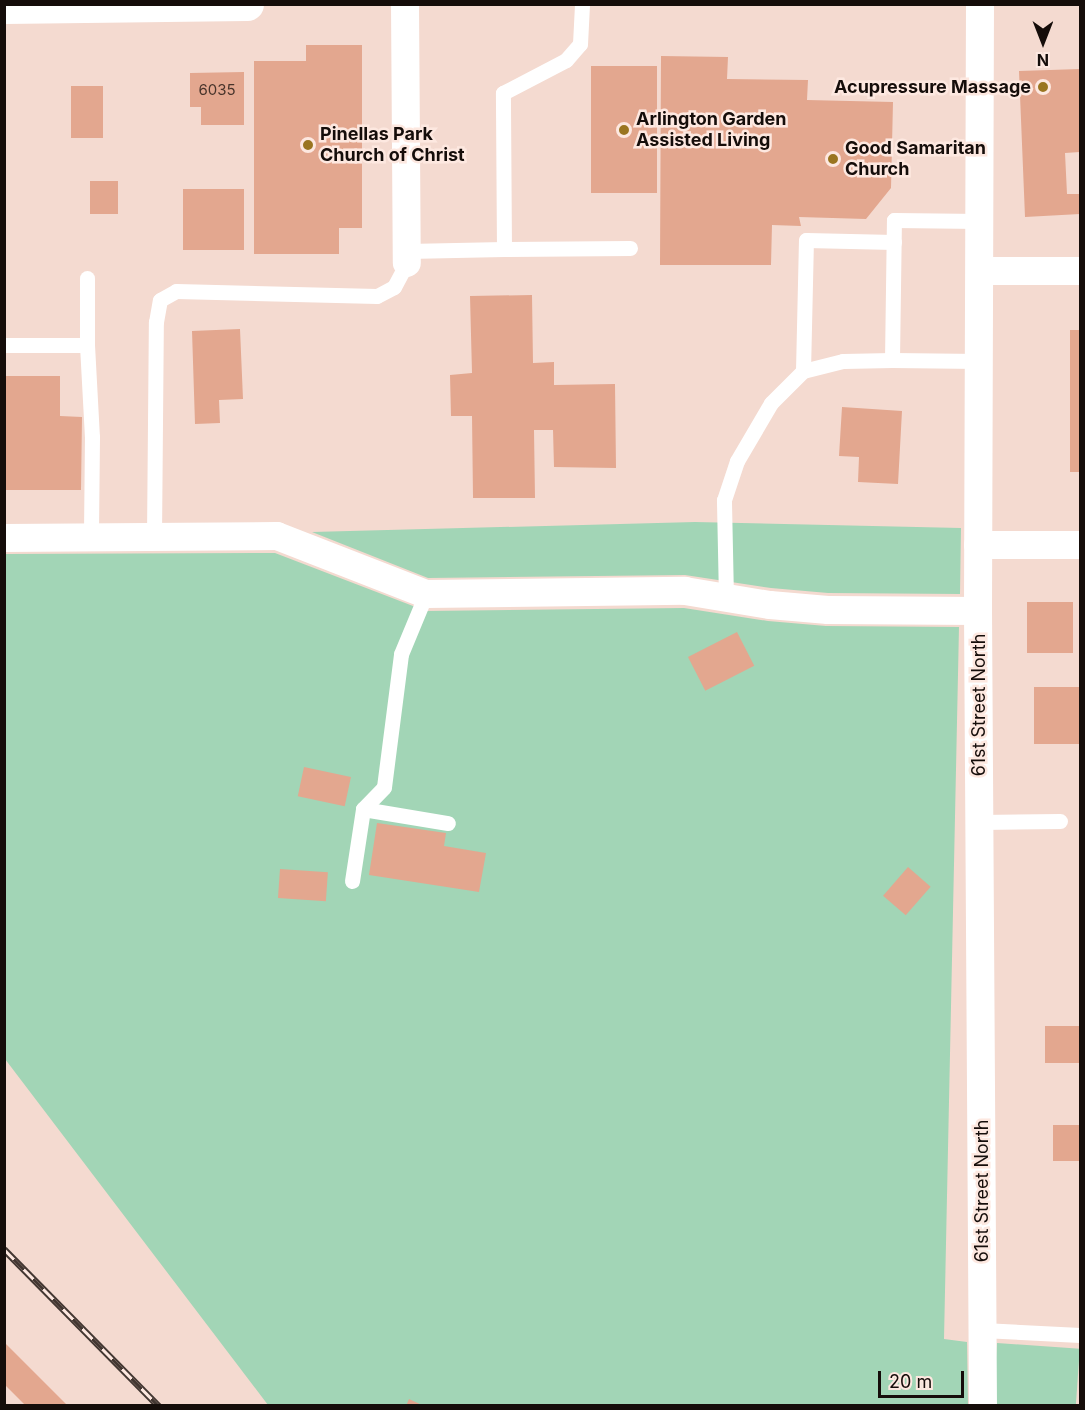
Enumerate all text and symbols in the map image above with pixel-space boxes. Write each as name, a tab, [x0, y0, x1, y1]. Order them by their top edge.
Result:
north arrow	[1013, 12, 1073, 72]
text: N	[1037, 50, 1049, 70]
place label: Acupressure Massage	[834, 76, 1031, 98]
marker: Acupressure Massage	[1036, 80, 1050, 94]
house number: 6035	[198, 81, 236, 99]
place label: Arlington Garden Assisted Living	[636, 109, 786, 152]
marker: Arlington Garden Assisted Living	[617, 123, 631, 137]
place label: Pinellas Park Church of Christ	[320, 124, 465, 166]
marker: Pinellas Park Church of Christ	[301, 138, 315, 152]
place label: Good Samaritan Church	[845, 138, 986, 180]
marker: Good Samaritan Church	[826, 152, 840, 166]
street label: 61st Street North	[968, 634, 990, 776]
street label: 61st Street North	[971, 1120, 993, 1262]
scale bar	[881, 1359, 966, 1397]
text: 20 m	[889, 1371, 932, 1392]

